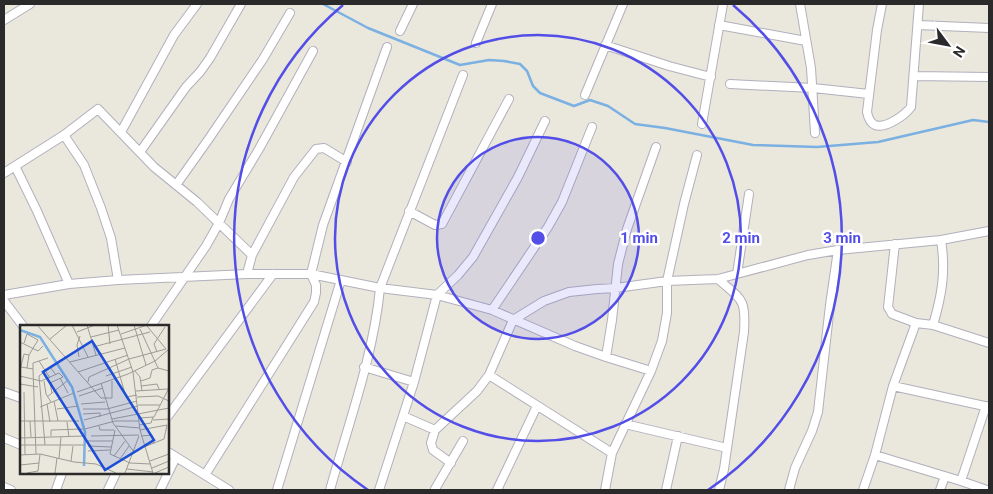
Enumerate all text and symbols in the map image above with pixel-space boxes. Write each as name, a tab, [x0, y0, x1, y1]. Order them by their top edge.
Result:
north arrow	[923, 20, 973, 70]
text: N	[950, 43, 968, 60]
centre of rings	[529, 229, 547, 247]
text: 1 min	[620, 229, 658, 247]
text: 2 min	[722, 229, 760, 247]
text: 3 min	[823, 229, 861, 247]
inset map	[20, 325, 169, 474]

